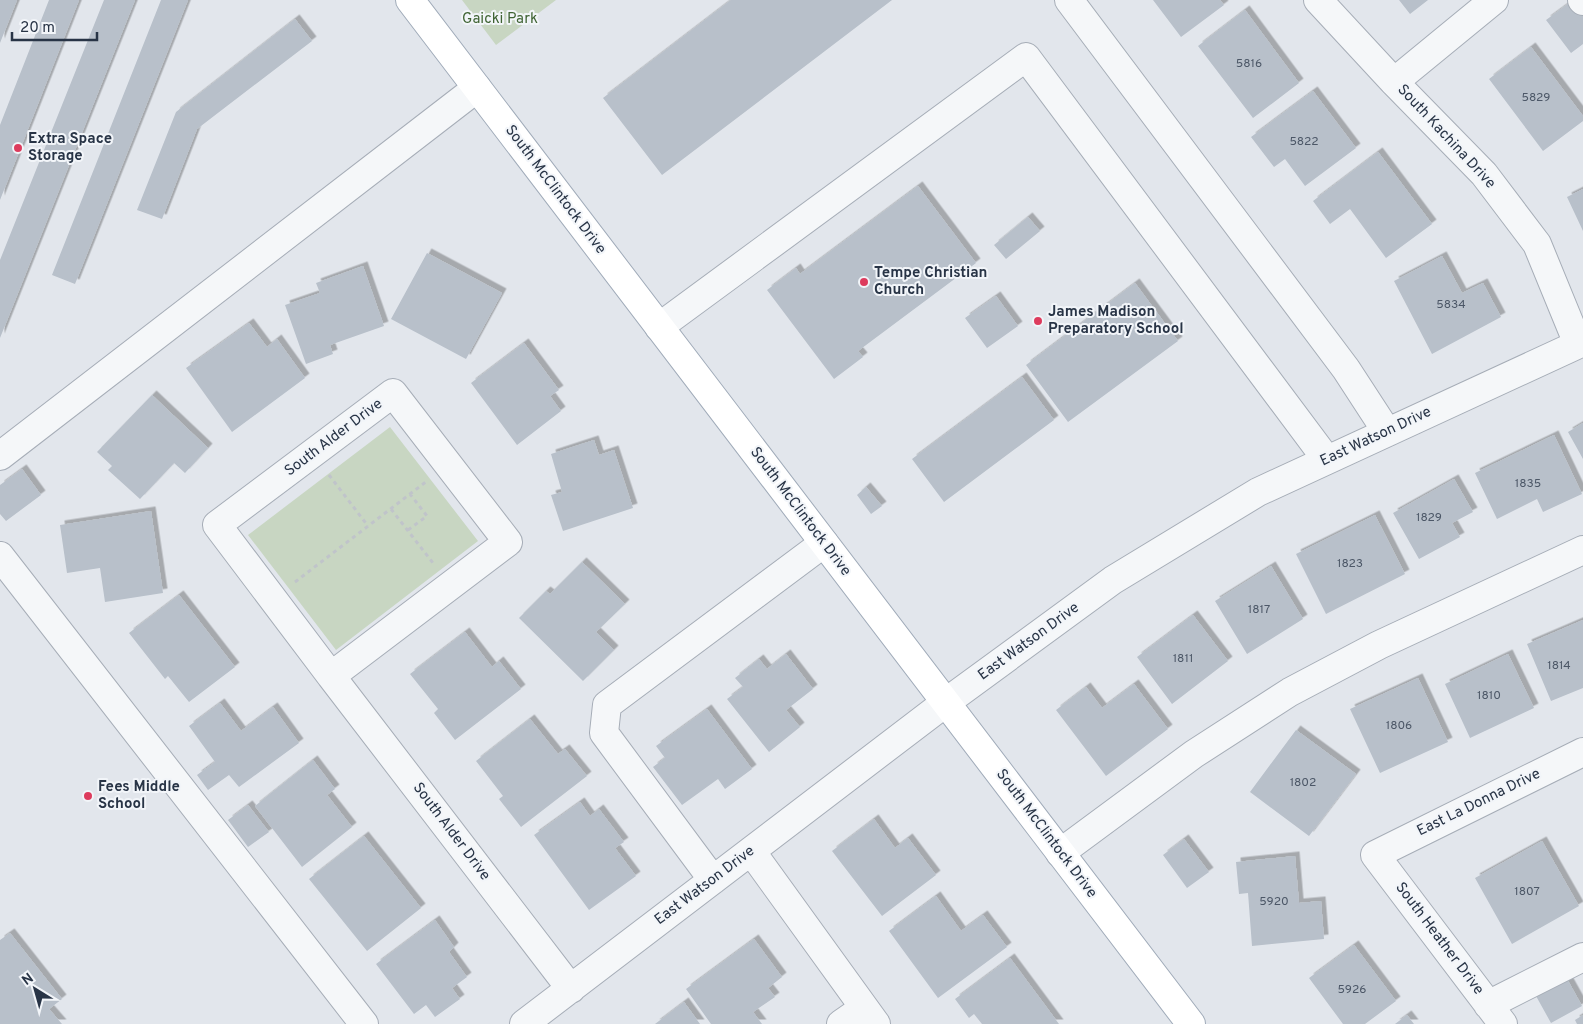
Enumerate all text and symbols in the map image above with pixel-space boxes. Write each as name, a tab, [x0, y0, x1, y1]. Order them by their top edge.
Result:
scale bar	[12, 10, 98, 42]
park label: Gaicki Park	[462, 10, 538, 29]
text: 20 m	[20, 19, 55, 38]
house number: 5816	[1236, 56, 1262, 72]
street label: South Kachina Drive	[1393, 81, 1499, 193]
house number: 5829	[1521, 90, 1551, 106]
street label: South McClintock Drive	[500, 122, 610, 258]
place label: Extra Space Storage	[28, 130, 112, 166]
house number: 5822	[1289, 134, 1319, 150]
marker: Extra Space Storage	[12, 142, 24, 154]
place label: Tempe Christian Church	[874, 264, 988, 300]
marker: Tempe Christian Church	[858, 276, 870, 288]
house number: 5834	[1436, 297, 1466, 313]
place label: James Madison Preparatory School	[1048, 303, 1184, 339]
marker: James Madison Preparatory School	[1032, 315, 1044, 327]
street label: South Alder Drive	[281, 395, 387, 481]
street label: East Watson Drive	[1317, 403, 1435, 471]
street label: South McClintock Drive	[745, 444, 855, 580]
house number: 1835	[1515, 476, 1541, 492]
house number: 1829	[1416, 510, 1442, 526]
house number: 1823	[1337, 556, 1363, 572]
street label: East Watson Drive	[975, 599, 1083, 685]
house number: 1817	[1248, 602, 1270, 618]
house number: 1811	[1173, 651, 1193, 667]
house number: 1814	[1547, 658, 1571, 674]
house number: 1810	[1477, 688, 1501, 704]
house number: 1806	[1386, 718, 1412, 734]
street label: East La Donna Drive	[1414, 765, 1544, 841]
street label: South McClintock Drive	[991, 766, 1101, 902]
house number: 1802	[1290, 775, 1316, 791]
place label: Fees Middle School	[98, 778, 180, 814]
street label: South Alder Drive	[408, 779, 494, 885]
marker: Fees Middle School	[82, 790, 94, 802]
street label: East Watson Drive	[651, 842, 759, 930]
street label: South Heather Drive	[1390, 879, 1488, 999]
house number: 1807	[1514, 884, 1540, 900]
house number: 5920	[1259, 894, 1289, 910]
north arrow	[10, 964, 60, 1014]
text: N	[19, 970, 37, 990]
house number: 5926	[1337, 982, 1367, 998]

